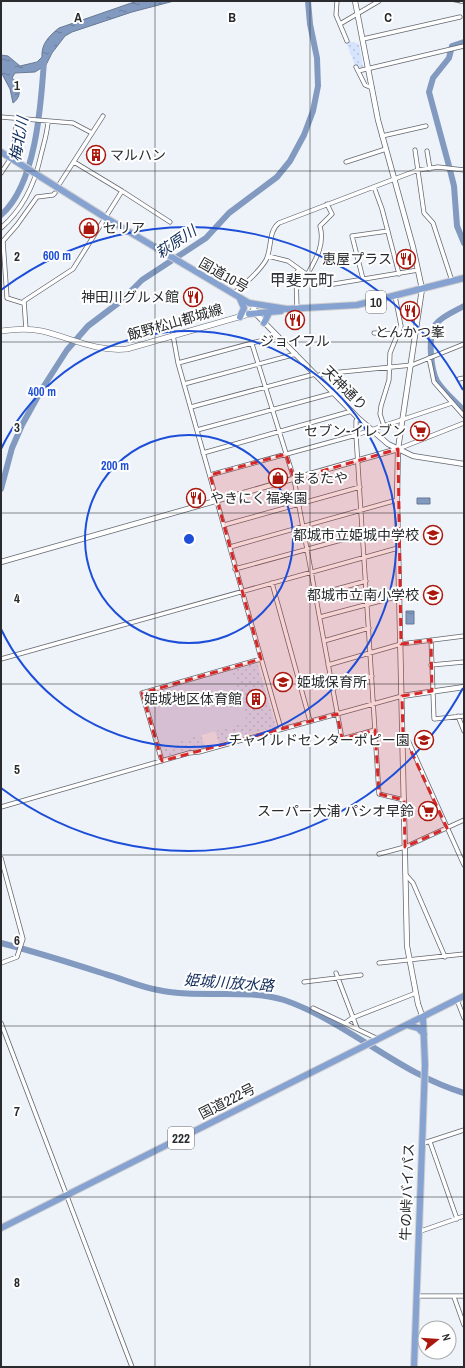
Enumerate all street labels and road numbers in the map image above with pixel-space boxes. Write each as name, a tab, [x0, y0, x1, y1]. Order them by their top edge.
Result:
street label: 国道10号	[196, 254, 252, 296]
road number: 10	[366, 291, 386, 313]
street label: 飯野松山都城線	[125, 300, 225, 344]
street label: 天神通り	[319, 362, 371, 414]
street label: 国道222号	[196, 1079, 258, 1123]
road number: 222	[168, 1127, 194, 1149]
street label: 牛の峠バイパス	[396, 1143, 418, 1241]

